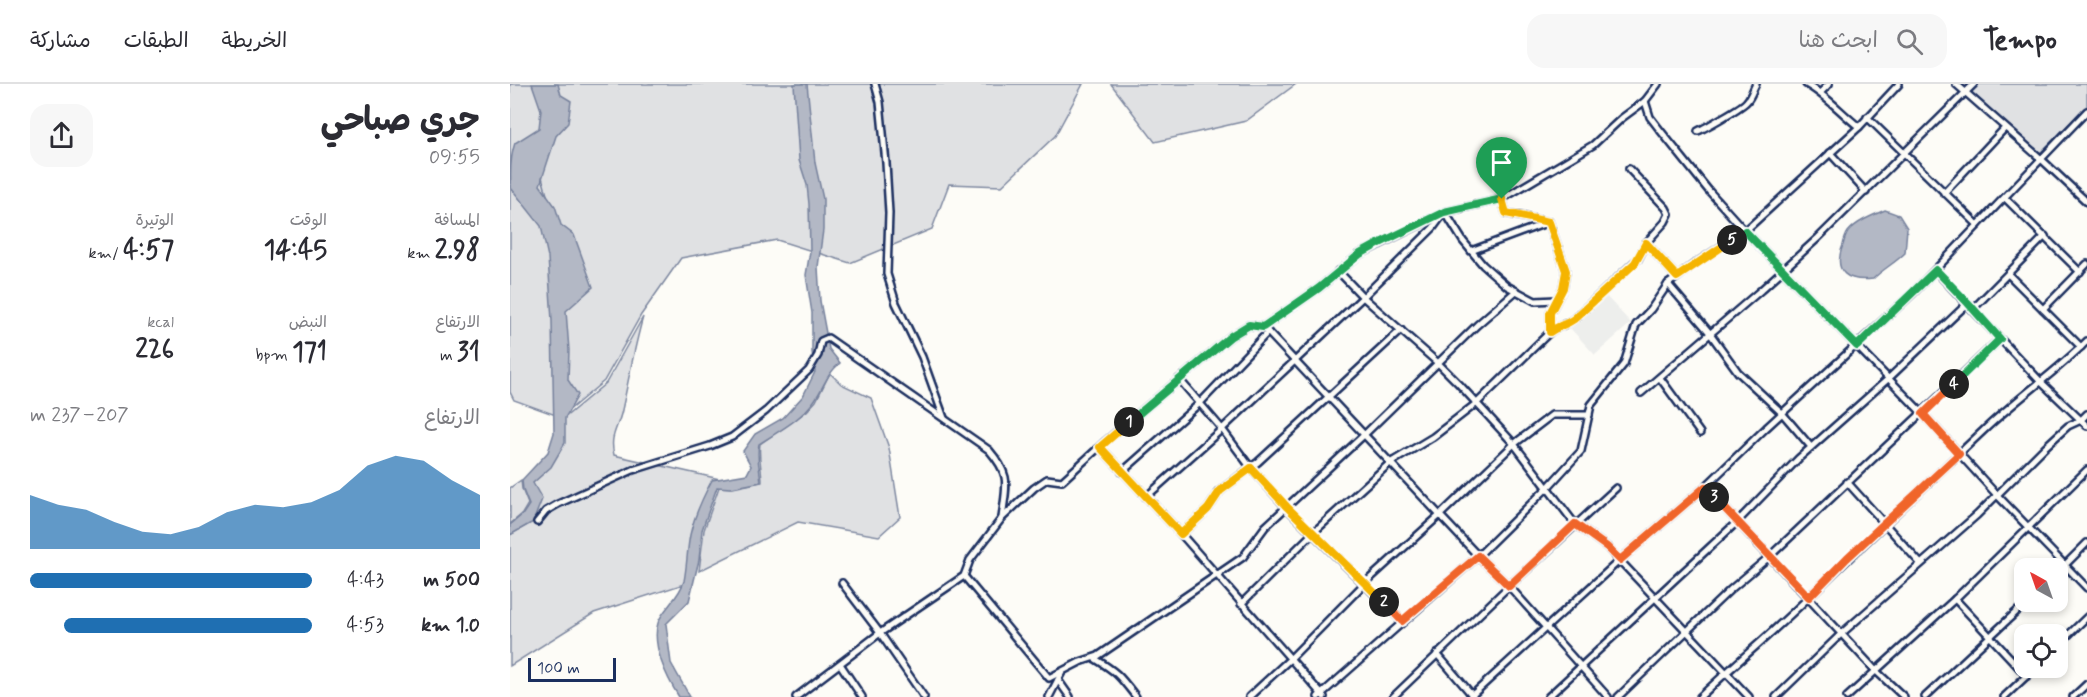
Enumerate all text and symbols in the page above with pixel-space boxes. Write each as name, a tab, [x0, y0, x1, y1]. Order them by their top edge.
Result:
search box	[1527, 14, 1947, 68]
text: Tempo	[1983, 23, 2057, 60]
icon: search	[1893, 25, 1926, 58]
text: مشاركة	[30, 27, 91, 55]
text: الطبقات	[124, 27, 189, 55]
text: الخريطة	[222, 27, 287, 55]
text: ابحث هنا	[1798, 27, 1878, 55]
text: جري صباحي	[320, 99, 480, 143]
button: share	[30, 104, 93, 167]
pin	[1476, 137, 1527, 199]
text: 09:55	[429, 144, 480, 171]
icon: arrive	[1485, 146, 1518, 179]
text: الوتيرة	[135, 210, 174, 231]
text: الوقت	[290, 210, 327, 231]
text: المسافة	[434, 210, 480, 231]
pin: 5	[1717, 225, 1747, 255]
text: 5	[1727, 229, 1737, 250]
text: 4:57	[123, 234, 174, 268]
text: 14:45	[264, 234, 327, 268]
text: 2.98	[435, 234, 480, 268]
text: /km	[89, 243, 123, 264]
text: km	[407, 243, 435, 264]
text: kcal	[147, 312, 174, 333]
text: النبض	[289, 312, 327, 333]
text: الارتفاع	[435, 312, 480, 333]
text: 226	[135, 333, 174, 367]
text: 171	[292, 336, 327, 370]
text: 31	[457, 336, 480, 370]
text: bpm	[256, 345, 292, 366]
text: m	[440, 345, 457, 366]
pin: 4	[1939, 369, 1969, 399]
text: 4	[1949, 373, 1959, 394]
text: 207–237 m	[30, 402, 129, 429]
text: الارتفاع	[424, 405, 480, 432]
pin: 1	[1114, 407, 1144, 437]
text: 1	[1125, 411, 1133, 432]
pin: 3	[1699, 482, 1729, 512]
text: 3	[1710, 486, 1718, 507]
north arrow	[2014, 558, 2068, 612]
map controls	[2014, 558, 2068, 678]
text: 4:43	[347, 567, 384, 594]
text: 500 m	[423, 567, 480, 594]
pin: 2	[1369, 587, 1399, 617]
text: 2	[1380, 591, 1388, 612]
text: 4:53	[347, 612, 384, 639]
text: 1.0 km	[421, 612, 480, 639]
button: locate	[2014, 624, 2068, 678]
scale bar	[528, 655, 616, 682]
text: 100 m	[537, 658, 580, 679]

